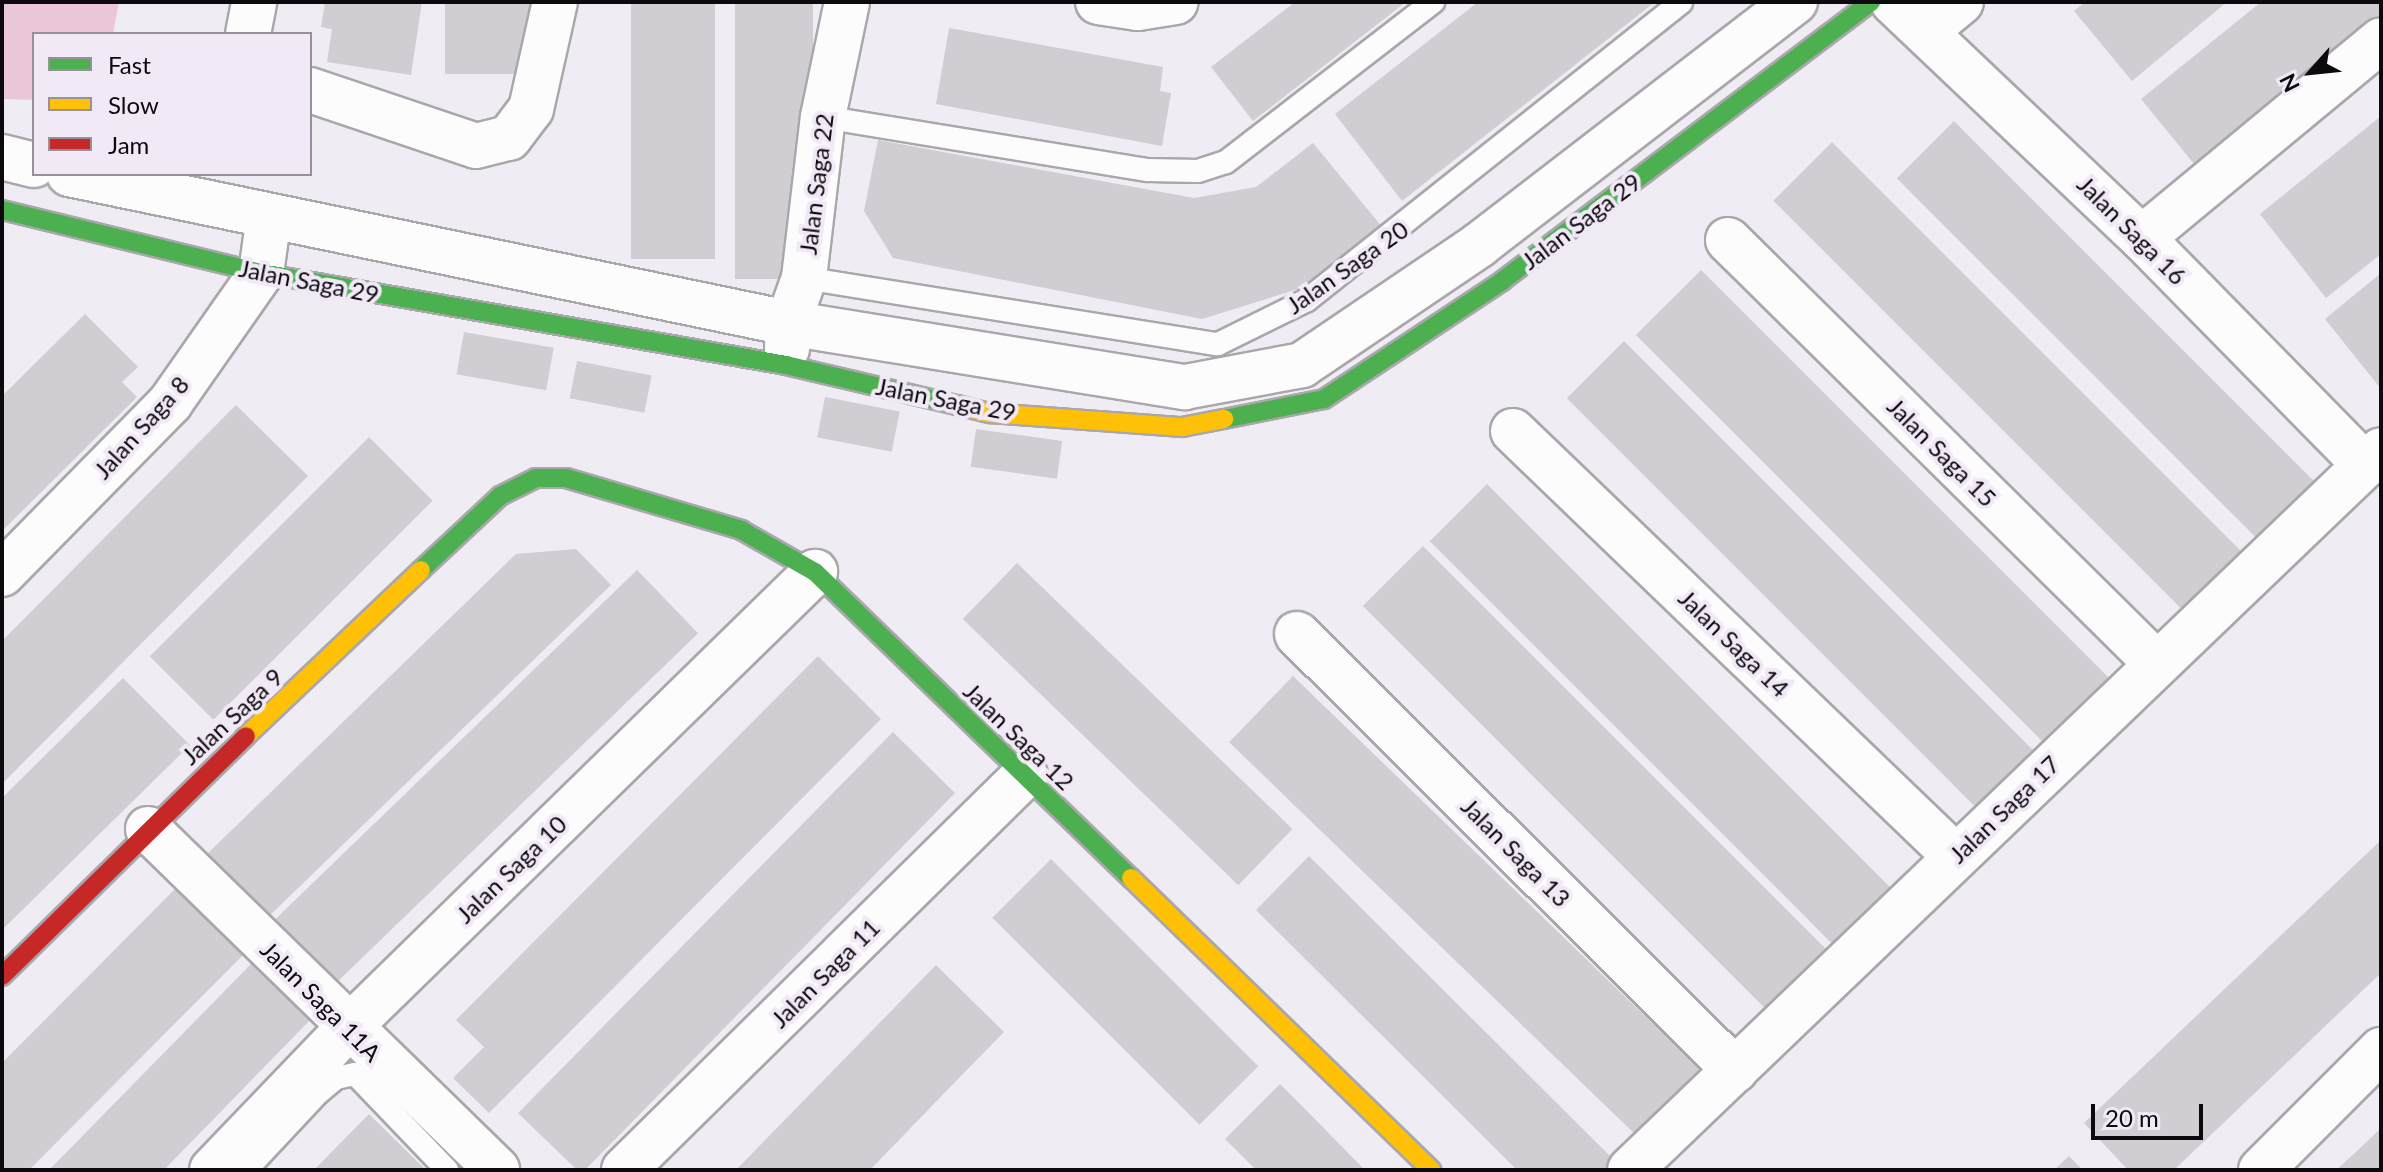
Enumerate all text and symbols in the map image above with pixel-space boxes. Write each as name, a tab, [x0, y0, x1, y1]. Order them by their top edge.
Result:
legend	[32, 32, 312, 176]
north arrow	[2271, 32, 2351, 112]
text: Fast	[108, 50, 151, 79]
text: N	[2273, 69, 2305, 97]
text: Slow	[108, 90, 159, 119]
street label: Jalan Saga 22	[793, 112, 839, 256]
text: Jam	[108, 130, 149, 159]
street label: Jalan Saga 29	[1516, 167, 1646, 275]
street label: Jalan Saga 16	[2072, 170, 2192, 290]
street label: Jalan Saga 20	[1281, 215, 1413, 319]
street label: Jalan Saga 29	[237, 253, 381, 309]
street label: Jalan Saga 8	[87, 370, 195, 484]
street label: Jalan Saga 29	[874, 371, 1018, 427]
street label: Jalan Saga 15	[1882, 392, 2002, 512]
street label: Jalan Saga 14	[1673, 583, 1795, 703]
street label: Jalan Saga 9	[175, 662, 289, 770]
street label: Jalan Saga 12	[958, 676, 1080, 796]
street label: Jalan Saga 17	[1943, 749, 2065, 869]
street label: Jalan Saga 13	[1456, 792, 1576, 912]
street label: Jalan Saga 10	[450, 809, 572, 929]
street label: Jalan Saga 11	[765, 913, 885, 1033]
street label: Jalan Saga 11A	[255, 935, 387, 1067]
scale bar	[2095, 1088, 2207, 1138]
text: 20 m	[2105, 1103, 2159, 1132]

